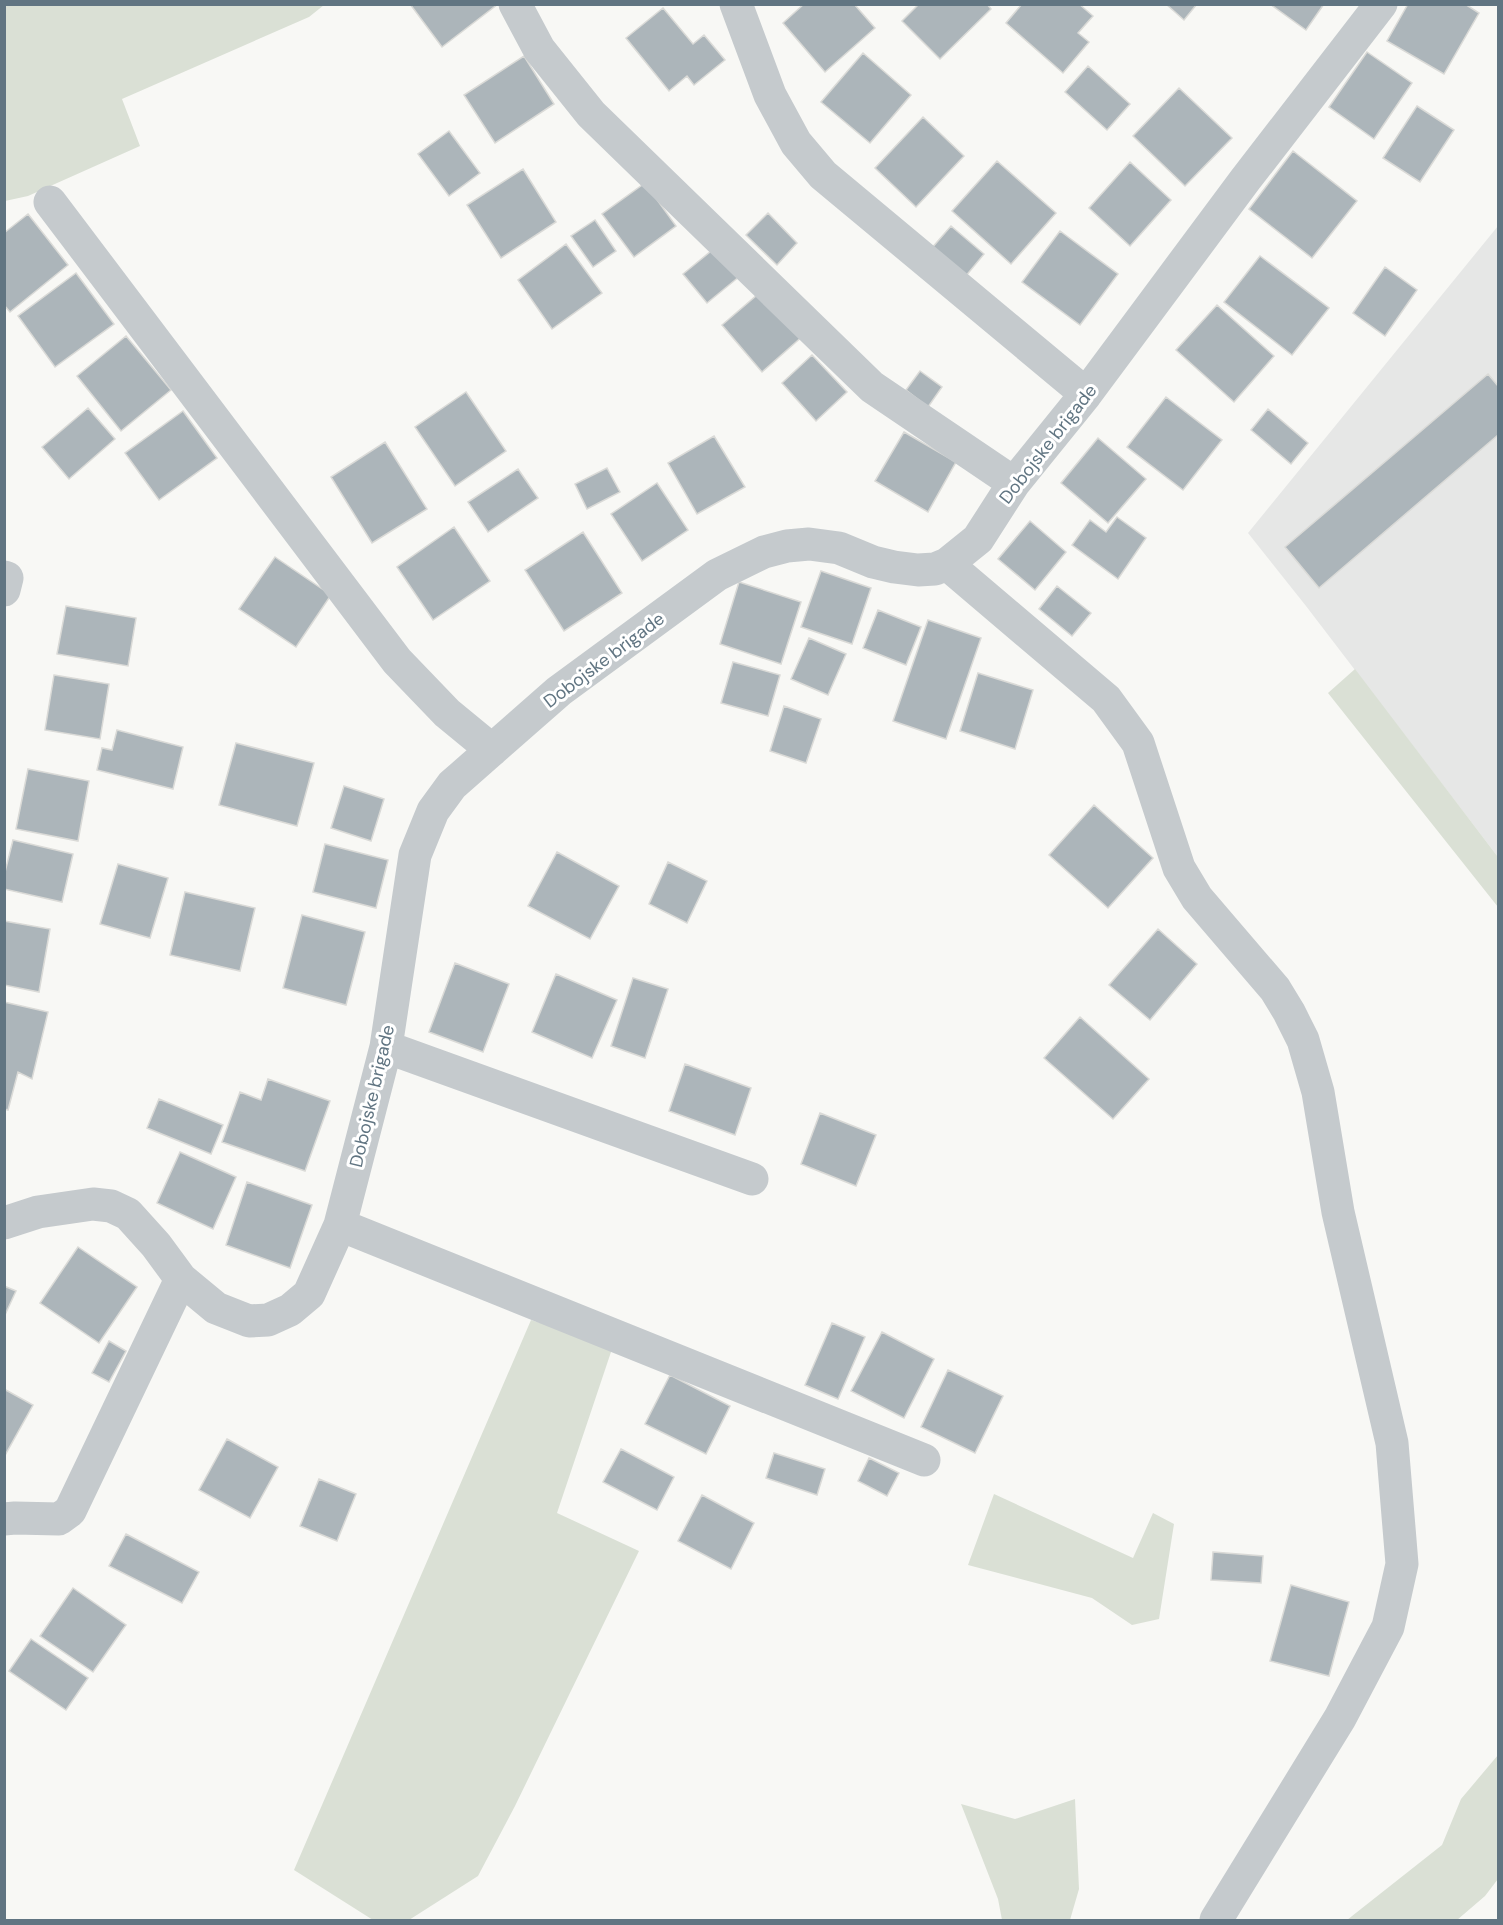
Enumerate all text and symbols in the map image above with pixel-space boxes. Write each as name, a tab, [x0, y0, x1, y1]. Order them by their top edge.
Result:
street label: Dobojske brigade	[994, 379, 1102, 509]
street label: Dobojske brigade	[539, 607, 669, 713]
street label: Dobojske brigade	[344, 1022, 400, 1170]

